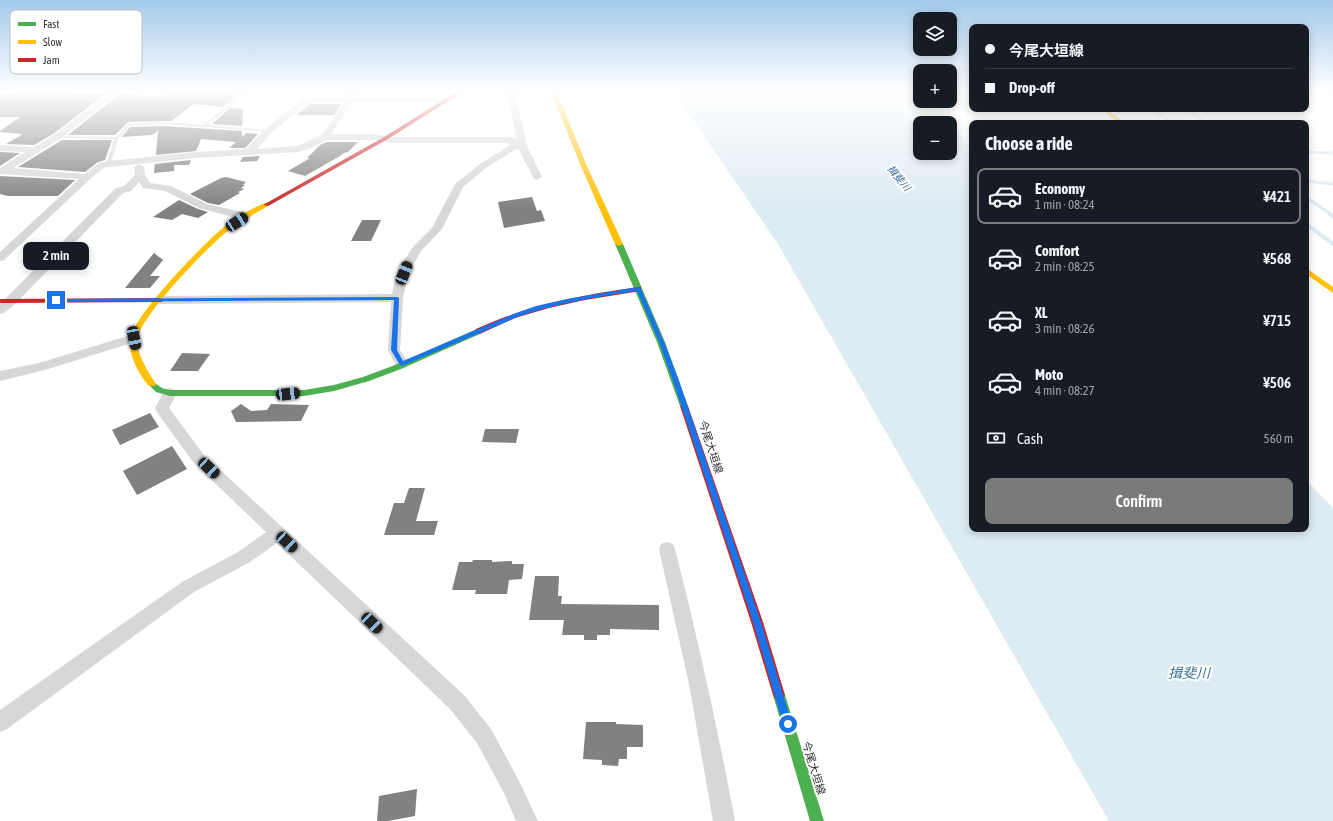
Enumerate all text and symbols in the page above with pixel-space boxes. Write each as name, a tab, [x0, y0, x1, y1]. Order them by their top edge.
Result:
legend	[10, 10, 142, 74]
map controls	[913, 12, 957, 160]
button: layers	[913, 12, 957, 56]
text: Fast	[43, 18, 59, 30]
text: Slow	[43, 36, 62, 48]
text: 今尾大垣線	[1009, 42, 1084, 59]
text: Jam	[43, 54, 60, 66]
button: +	[913, 64, 957, 108]
text: Drop-off	[1009, 79, 1055, 96]
button: −	[913, 116, 957, 160]
text: Choose a ride	[985, 133, 1073, 154]
water label: 揖斐川	[885, 163, 913, 194]
icon: car	[987, 178, 1023, 214]
text: Economy	[1035, 180, 1085, 197]
text: ¥421	[1263, 188, 1291, 205]
text: 1 min · 08:24	[1035, 197, 1095, 212]
car	[224, 210, 250, 234]
icon: car	[987, 240, 1023, 276]
callout: 2 min	[23, 242, 89, 270]
text: Comfort	[1035, 242, 1079, 259]
text: 2 min	[43, 248, 69, 263]
text: ¥568	[1263, 250, 1291, 267]
text: 2 min · 08:25	[1035, 259, 1095, 274]
car	[394, 260, 414, 286]
route end	[47, 291, 65, 309]
icon: car	[987, 302, 1023, 338]
text: XL	[1035, 304, 1048, 321]
text: ¥715	[1263, 312, 1291, 329]
text: 3 min · 08:26	[1035, 321, 1095, 336]
car	[126, 325, 142, 351]
icon: car	[987, 364, 1023, 400]
text: Moto	[1035, 366, 1063, 383]
text: ¥506	[1263, 374, 1291, 391]
text: 4 min · 08:27	[1035, 383, 1095, 398]
car	[275, 387, 301, 401]
street label: 今尾大垣線	[697, 419, 725, 475]
icon: cash	[985, 427, 1007, 449]
text: Cash	[1017, 430, 1043, 447]
text: 560 m	[1264, 431, 1293, 446]
car	[196, 455, 222, 481]
button: Confirm	[985, 478, 1293, 524]
car	[274, 529, 300, 555]
car	[359, 610, 385, 636]
water label: 揖斐川	[1168, 665, 1212, 681]
route start	[779, 715, 797, 733]
street label: 今尾大垣線	[800, 740, 828, 796]

